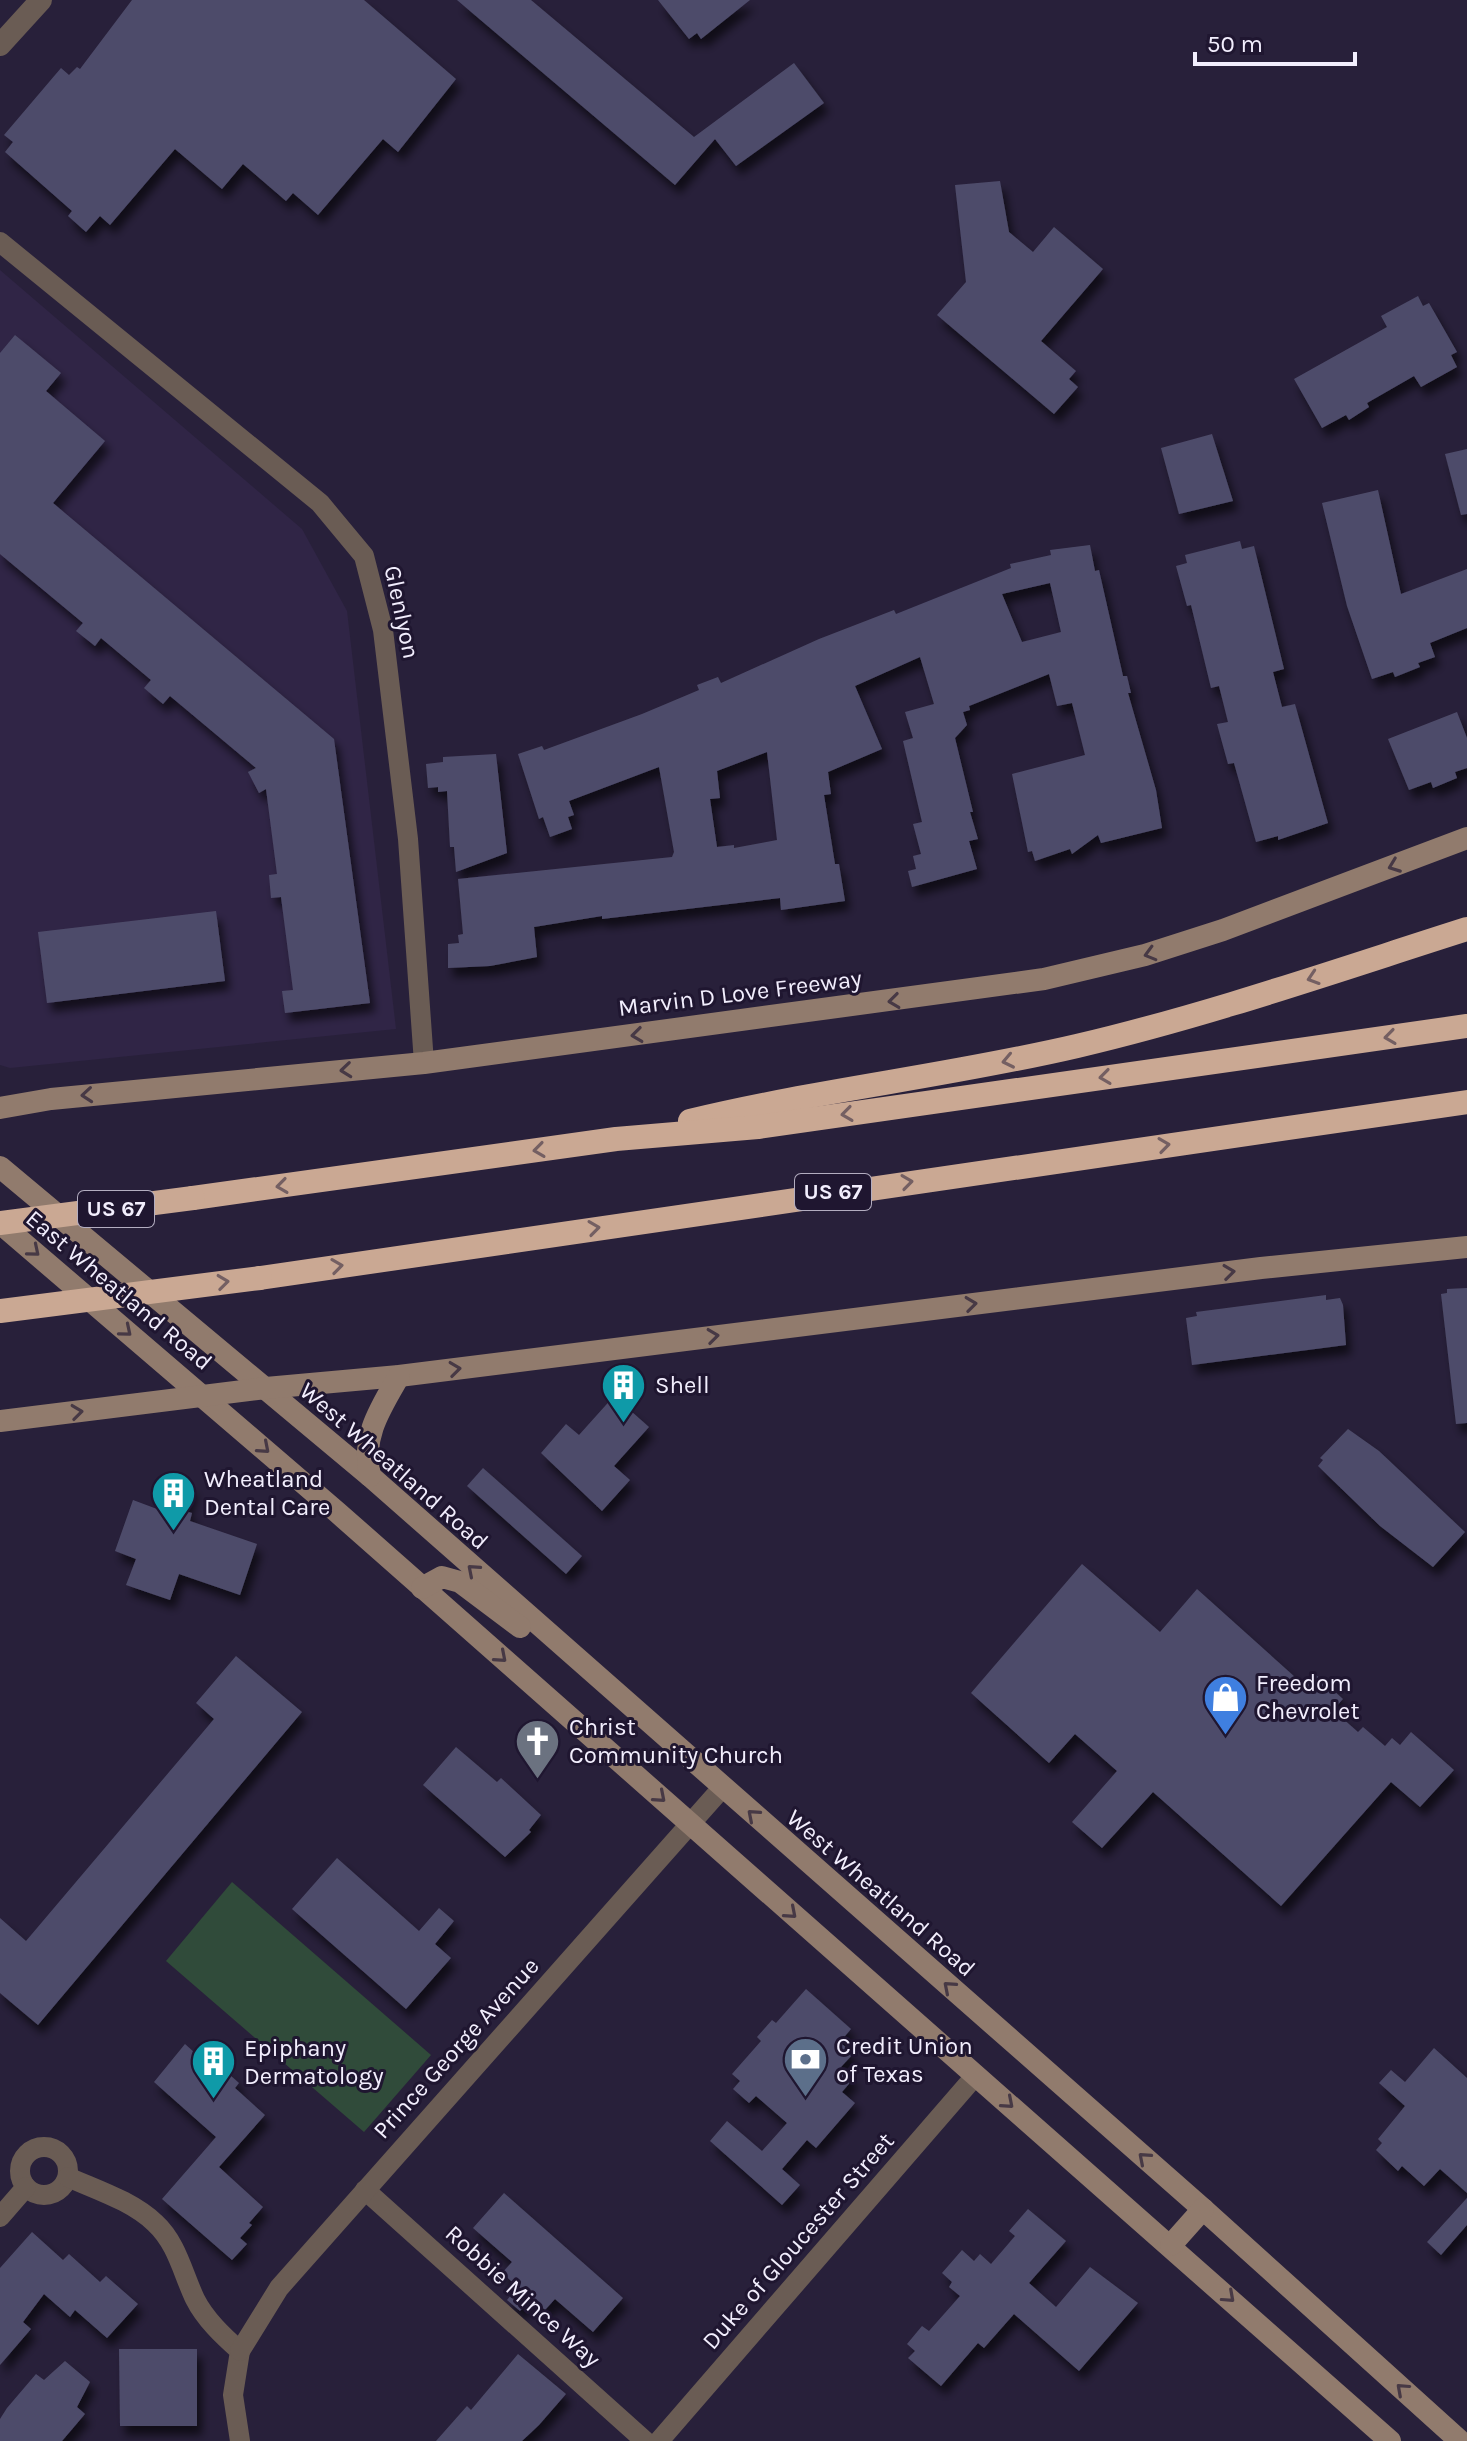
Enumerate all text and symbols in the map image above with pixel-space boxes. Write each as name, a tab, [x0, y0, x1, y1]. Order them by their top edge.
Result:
scale bar	[1195, 16, 1355, 66]
text: 50 m	[1207, 30, 1263, 58]
street label: Glenlyon	[378, 563, 426, 661]
one-way arrow	[1388, 856, 1402, 873]
one-way arrow	[1143, 944, 1157, 961]
street label: Marvin D Love Freeway	[617, 964, 863, 1022]
one-way arrow	[1306, 969, 1320, 985]
one-way arrow	[887, 992, 901, 1009]
one-way arrow	[630, 1026, 643, 1043]
one-way arrow	[1383, 1028, 1397, 1045]
one-way arrow	[1002, 1052, 1015, 1069]
one-way arrow	[339, 1062, 352, 1079]
one-way arrow	[1098, 1068, 1111, 1085]
one-way arrow	[80, 1087, 93, 1104]
one-way arrow	[840, 1105, 854, 1122]
one-way arrow	[1157, 1137, 1171, 1154]
one-way arrow	[532, 1141, 546, 1158]
road number: US 67	[795, 1174, 871, 1210]
one-way arrow	[900, 1174, 914, 1191]
one-way arrow	[275, 1177, 288, 1194]
road number: US 67	[78, 1191, 154, 1227]
street label: East Wheatland Road	[20, 1204, 218, 1376]
one-way arrow	[587, 1220, 601, 1237]
one-way arrow	[24, 1242, 39, 1256]
one-way arrow	[330, 1258, 344, 1275]
one-way arrow	[1222, 1264, 1235, 1281]
one-way arrow	[216, 1274, 229, 1291]
one-way arrow	[964, 1296, 977, 1313]
one-way arrow	[117, 1321, 132, 1335]
one-way arrow	[706, 1328, 719, 1345]
one-way arrow	[448, 1361, 461, 1378]
building icon: Shell	[600, 1361, 648, 1424]
place label: Shell	[655, 1371, 710, 1399]
street label: West Wheatland Road	[294, 1377, 494, 1555]
one-way arrow	[71, 1403, 84, 1420]
one-way arrow	[254, 1439, 269, 1453]
place label: Wheatland Dental Care	[204, 1465, 330, 1521]
building icon: Wheatland Dental Care	[149, 1469, 197, 1532]
one-way arrow	[468, 1565, 483, 1580]
one-way arrow	[492, 1648, 506, 1662]
place label: Freedom Chevrolet	[1256, 1669, 1359, 1725]
shop icon: Freedom Chevrolet	[1201, 1673, 1249, 1736]
place label: Christ Community Church	[569, 1713, 783, 1769]
church icon: Christ Community Church	[514, 1717, 562, 1780]
one-way arrow	[650, 1787, 665, 1802]
street label: West Wheatland Road	[781, 1804, 981, 1982]
one-way arrow	[748, 1810, 763, 1825]
one-way arrow	[782, 1903, 797, 1918]
street label: Prince George Avenue	[367, 1952, 545, 2144]
one-way arrow	[943, 1982, 958, 1996]
place label: Credit Union of Texas	[836, 2032, 973, 2088]
place label: Epiphany Dermatology	[244, 2034, 384, 2090]
bank icon: Credit Union of Texas	[781, 2036, 829, 2099]
building icon: Epiphany Dermatology	[189, 2038, 237, 2101]
one-way arrow	[998, 2093, 1013, 2108]
street label: Duke of Gloucester Street	[696, 2127, 900, 2355]
one-way arrow	[1139, 2153, 1154, 2168]
street label: Robbie Mince Way	[440, 2219, 606, 2373]
one-way arrow	[1219, 2288, 1234, 2302]
one-way arrow	[1397, 2383, 1411, 2398]

